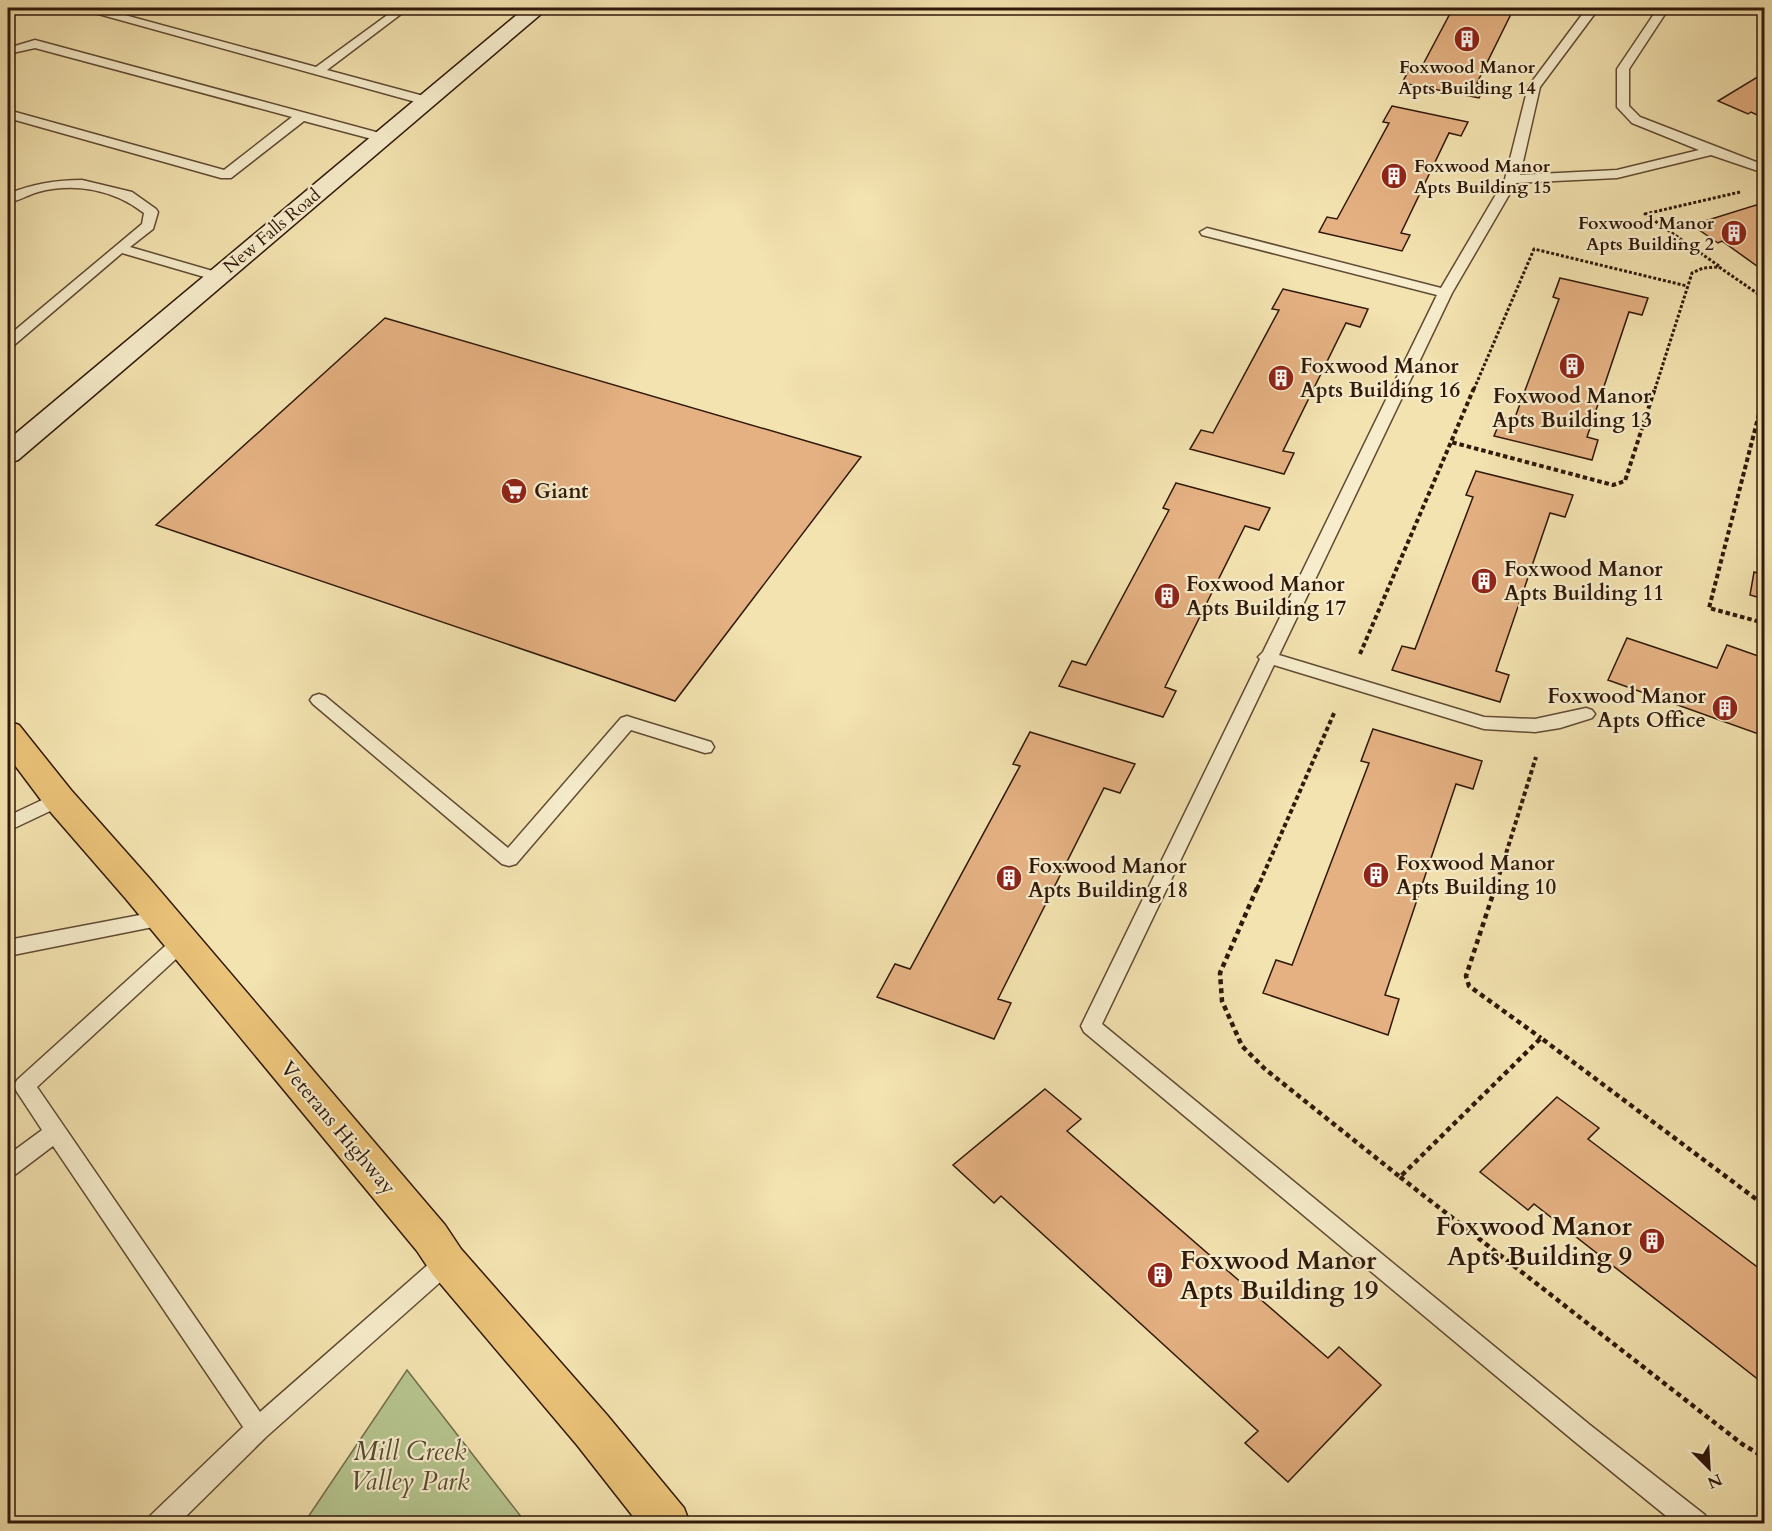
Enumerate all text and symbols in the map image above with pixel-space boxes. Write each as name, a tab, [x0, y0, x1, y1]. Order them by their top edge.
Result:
building icon: Foxwood Manor Apts Building 14	[1452, 24, 1482, 54]
place label: Foxwood Manor Apts Building 14	[1398, 55, 1536, 101]
place label: Foxwood Manor Apts Building 15	[1414, 154, 1551, 200]
building icon: Foxwood Manor Apts Building 15	[1379, 161, 1409, 191]
street label: New Falls Road	[218, 182, 326, 279]
place label: Foxwood Manor Apts Building 2	[1578, 211, 1715, 257]
building icon: Foxwood Manor Apts Building 2	[1719, 218, 1749, 248]
building icon: Foxwood Manor Apts Building 13	[1557, 351, 1587, 381]
place label: Foxwood Manor Apts Building 16	[1300, 352, 1460, 405]
building icon: Foxwood Manor Apts Building 16	[1266, 363, 1296, 393]
place label: Foxwood Manor Apts Building 13	[1492, 382, 1652, 435]
supermarket icon: Giant	[499, 476, 529, 506]
place label: Giant	[534, 477, 589, 506]
place label: Foxwood Manor Apts Building 11	[1504, 555, 1664, 608]
building icon: Foxwood Manor Apts Building 11	[1469, 566, 1499, 596]
place label: Foxwood Manor Apts Building 17	[1186, 570, 1346, 623]
building icon: Foxwood Manor Apts Building 17	[1152, 581, 1182, 611]
place label: Foxwood Manor Apts Office	[1547, 682, 1707, 735]
building icon: Foxwood Manor Apts Office	[1710, 693, 1740, 723]
place label: Foxwood Manor Apts Building 10	[1396, 849, 1556, 902]
place label: Foxwood Manor Apts Building 18	[1028, 852, 1188, 905]
building icon: Foxwood Manor Apts Building 10	[1361, 860, 1391, 890]
building icon: Foxwood Manor Apts Building 18	[994, 863, 1024, 893]
street label: Veterans Highway	[273, 1055, 403, 1201]
place label: Foxwood Manor Apts Building 9	[1436, 1209, 1633, 1274]
building icon: Foxwood Manor Apts Building 9	[1637, 1226, 1667, 1256]
place label: Foxwood Manor Apts Building 19	[1180, 1243, 1378, 1308]
building icon: Foxwood Manor Apts Building 19	[1145, 1260, 1175, 1290]
park label: Mill Creek Valley Park	[350, 1434, 470, 1499]
north arrow	[1679, 1438, 1739, 1498]
text: N	[1704, 1468, 1726, 1494]

